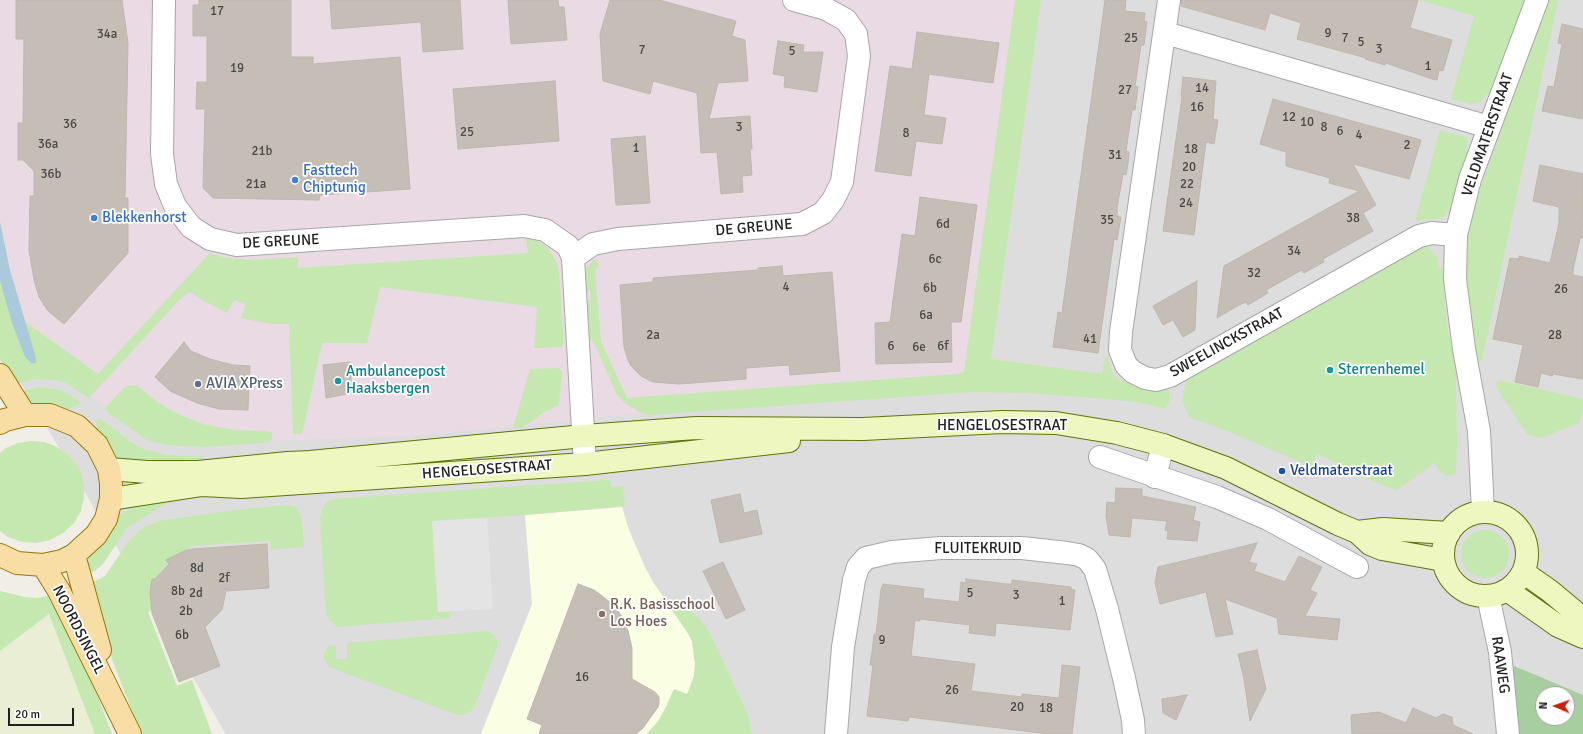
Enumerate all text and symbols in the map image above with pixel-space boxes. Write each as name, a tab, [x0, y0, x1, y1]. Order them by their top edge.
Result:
house number: 17	[210, 4, 224, 20]
house number: 9	[1324, 26, 1332, 42]
house number: 34a	[97, 27, 117, 43]
house number: 25	[1124, 31, 1138, 47]
house number: 7	[1341, 31, 1349, 47]
house number: 5	[1357, 35, 1365, 51]
house number: 3	[1375, 42, 1383, 58]
house number: 7	[638, 43, 646, 59]
house number: 5	[788, 44, 796, 60]
house number: 1	[1424, 59, 1432, 75]
house number: 19	[230, 61, 244, 77]
street label: VELDMATERSTRAAT	[1459, 71, 1517, 199]
house number: 14	[1195, 81, 1209, 97]
house number: 27	[1118, 83, 1132, 99]
house number: 16	[1190, 100, 1204, 116]
house number: 12	[1282, 110, 1296, 126]
house number: 10	[1300, 115, 1314, 131]
house number: 36	[63, 117, 77, 133]
house number: 3	[735, 120, 743, 136]
house number: 8	[1320, 120, 1328, 136]
house number: 6	[1336, 124, 1344, 140]
house number: 25	[460, 125, 474, 141]
house number: 8	[902, 126, 910, 142]
house number: 4	[1355, 128, 1363, 144]
house number: 36a	[38, 137, 58, 153]
house number: 2	[1403, 138, 1411, 154]
house number: 1	[632, 141, 640, 157]
house number: 18	[1184, 142, 1198, 158]
house number: 21b	[252, 144, 272, 160]
house number: 31	[1108, 148, 1122, 164]
house number: 20	[1182, 160, 1196, 176]
place label: Fasttech Chiptunig	[303, 162, 366, 197]
house number: 36b	[41, 167, 61, 183]
marker: Fasttech Chiptunig	[290, 175, 300, 185]
house number: 21a	[246, 177, 266, 193]
house number: 22	[1180, 177, 1194, 193]
house number: 24	[1179, 196, 1193, 212]
place label: Blekkenhorst	[102, 209, 187, 227]
house number: 38	[1346, 211, 1360, 227]
marker: Blekkenhorst	[89, 213, 99, 223]
house number: 35	[1100, 213, 1114, 229]
street label: DE GREUNE	[715, 216, 793, 240]
house number: 6d	[936, 217, 950, 233]
street label: DE GREUNE	[242, 231, 320, 253]
house number: 34	[1287, 244, 1301, 260]
house number: 6c	[928, 252, 942, 268]
house number: 32	[1247, 266, 1261, 282]
house number: 4	[782, 280, 790, 296]
house number: 6b	[923, 281, 937, 297]
house number: 26	[1554, 282, 1568, 298]
street label: SWEELINCKSTRAAT	[1167, 304, 1287, 382]
house number: 6a	[919, 308, 933, 324]
house number: 2a	[646, 328, 660, 344]
house number: 28	[1548, 328, 1562, 344]
house number: 41	[1083, 332, 1097, 348]
house number: 6	[887, 339, 895, 355]
house number: 6f	[937, 339, 949, 355]
house number: 6e	[912, 340, 926, 356]
place label: Sterrenhemel	[1338, 361, 1425, 379]
place label: Ambulancepost Haaksbergen	[346, 363, 446, 398]
marker: Sterrenhemel	[1325, 365, 1335, 375]
place label: AVIA XPress	[206, 375, 283, 393]
marker: Ambulancepost Haaksbergen	[333, 376, 343, 386]
marker: AVIA XPress	[193, 379, 203, 389]
street label: HENGELOSESTRAAT	[937, 417, 1067, 435]
street label: HENGELOSESTRAAT	[421, 456, 553, 484]
place label: Veldmaterstraat	[1290, 462, 1393, 480]
marker: Veldmaterstraat	[1277, 466, 1287, 476]
street label: FLUITEKRUID	[934, 540, 1022, 558]
house number: 8d	[190, 561, 204, 577]
house number: 2f	[218, 571, 230, 587]
street label: NOORDSINGEL	[48, 583, 108, 677]
house number: 8b	[171, 584, 185, 600]
house number: 2d	[189, 586, 203, 602]
house number: 5	[966, 586, 974, 602]
house number: 3	[1012, 588, 1020, 604]
house number: 1	[1058, 594, 1066, 610]
place label: R.K. Basisschool Los Hoes	[610, 596, 715, 631]
house number: 2b	[179, 604, 193, 620]
marker: R.K. Basisschool Los Hoes	[597, 609, 607, 619]
house number: 6b	[175, 628, 189, 644]
house number: 9	[878, 633, 886, 649]
street label: RAAWEG	[1487, 635, 1513, 695]
house number: 16	[575, 670, 589, 686]
house number: 26	[945, 683, 959, 699]
north arrow	[1535, 686, 1575, 726]
scale bar	[10, 700, 76, 726]
house number: 20	[1010, 700, 1024, 716]
house number: 18	[1039, 701, 1053, 717]
text: N	[1537, 702, 1550, 710]
text: 20 m	[15, 707, 40, 722]

